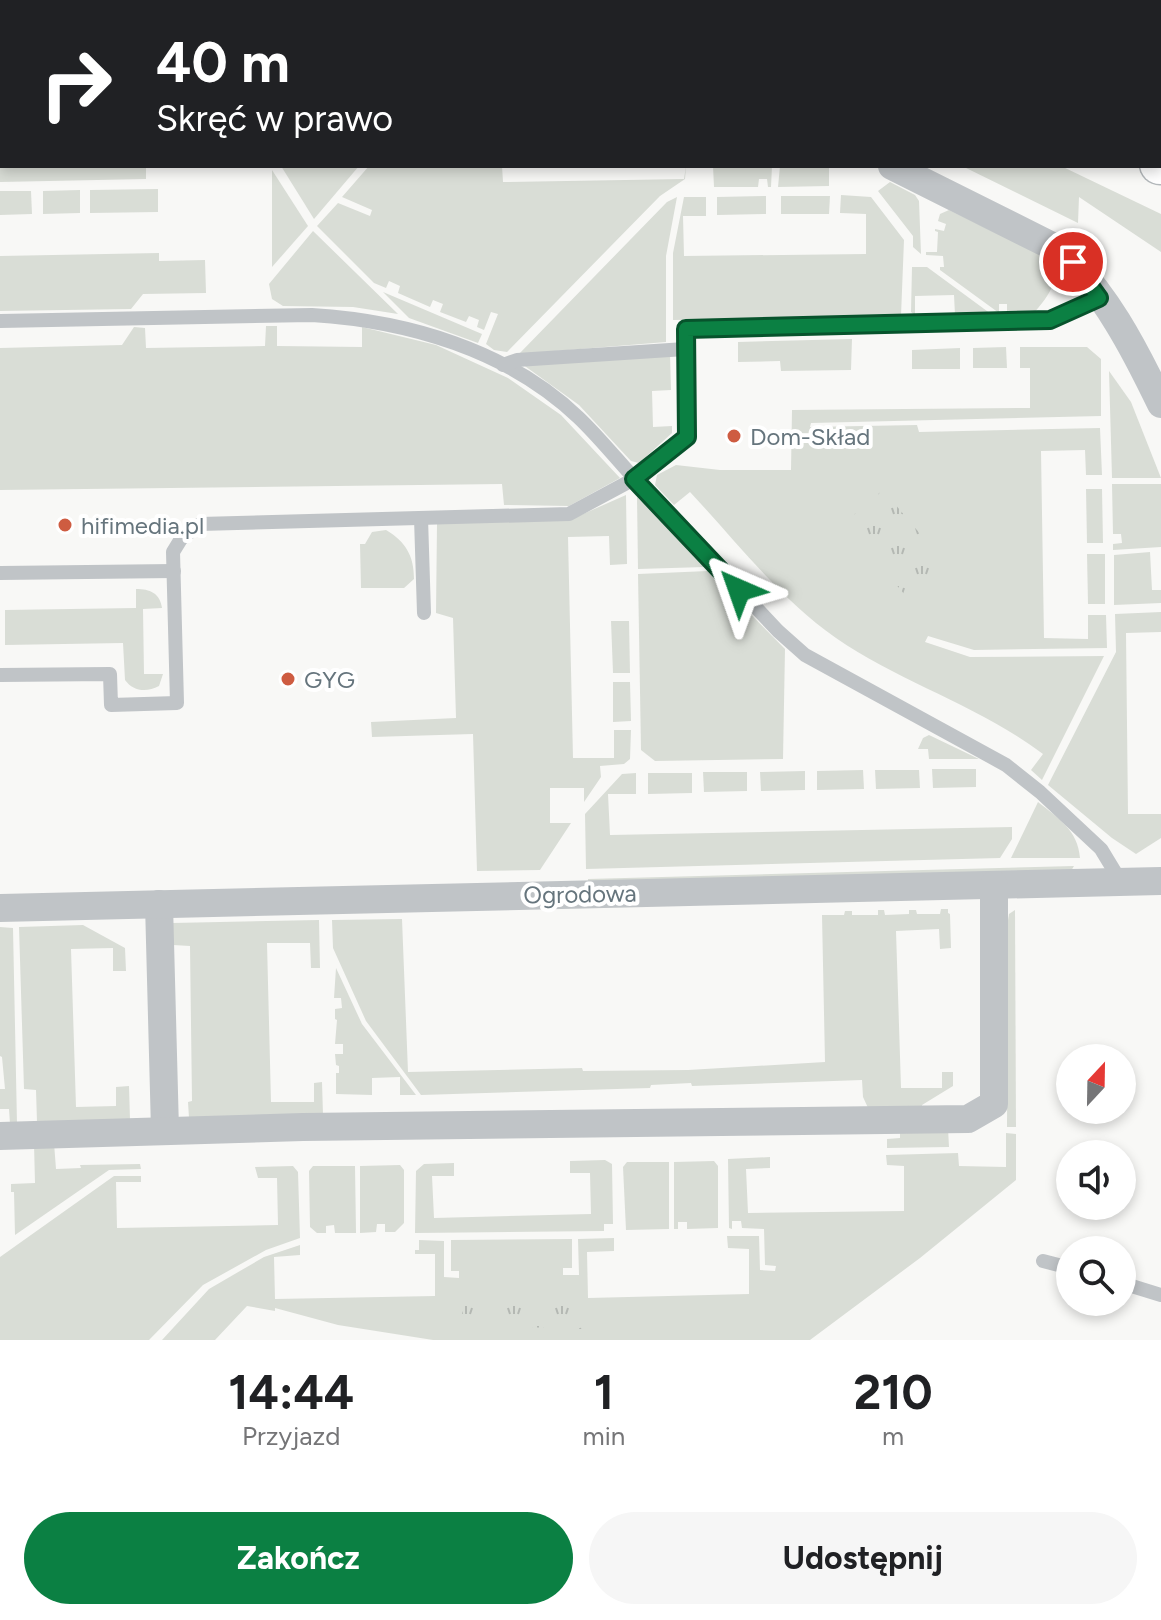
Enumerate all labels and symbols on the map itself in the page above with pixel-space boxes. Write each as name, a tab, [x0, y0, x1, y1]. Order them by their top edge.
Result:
pin	[1039, 228, 1107, 296]
place label: Dom-Skład	[750, 422, 870, 451]
marker: Dom-Skład	[725, 427, 743, 445]
place label: hifimedia.pl	[81, 511, 204, 540]
marker: hifimedia.pl	[56, 516, 74, 534]
position arrow	[697, 548, 781, 632]
place label: GYG	[304, 665, 355, 694]
marker: GYG	[279, 670, 297, 688]
street label: Ogrodowa	[523, 879, 637, 909]
north arrow	[1056, 1044, 1136, 1124]

